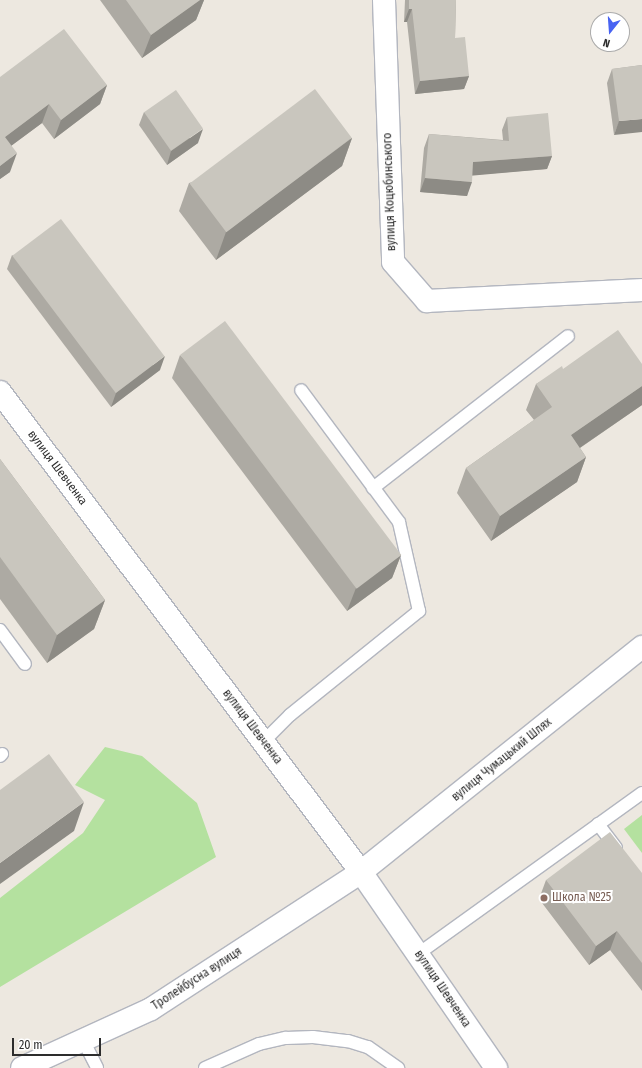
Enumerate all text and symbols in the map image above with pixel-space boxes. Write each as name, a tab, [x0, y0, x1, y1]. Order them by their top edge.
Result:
north arrow	[590, 12, 630, 52]
text: N	[602, 36, 612, 50]
street label: вулиця Коцюбинського	[381, 133, 399, 251]
street label: вулиця Шевченка	[24, 428, 90, 508]
street label: вулиця Шевченка	[219, 687, 285, 767]
street label: вулиця Чумацький Шлях	[449, 715, 555, 805]
place label: Школа №25	[552, 891, 611, 905]
marker: Школа №25	[539, 893, 549, 903]
street label: Тролейбусна вулиця	[149, 945, 245, 1013]
street label: вулиця Шевченка	[411, 948, 473, 1030]
scale bar	[14, 1030, 103, 1056]
text: 20 m	[19, 1038, 43, 1052]

